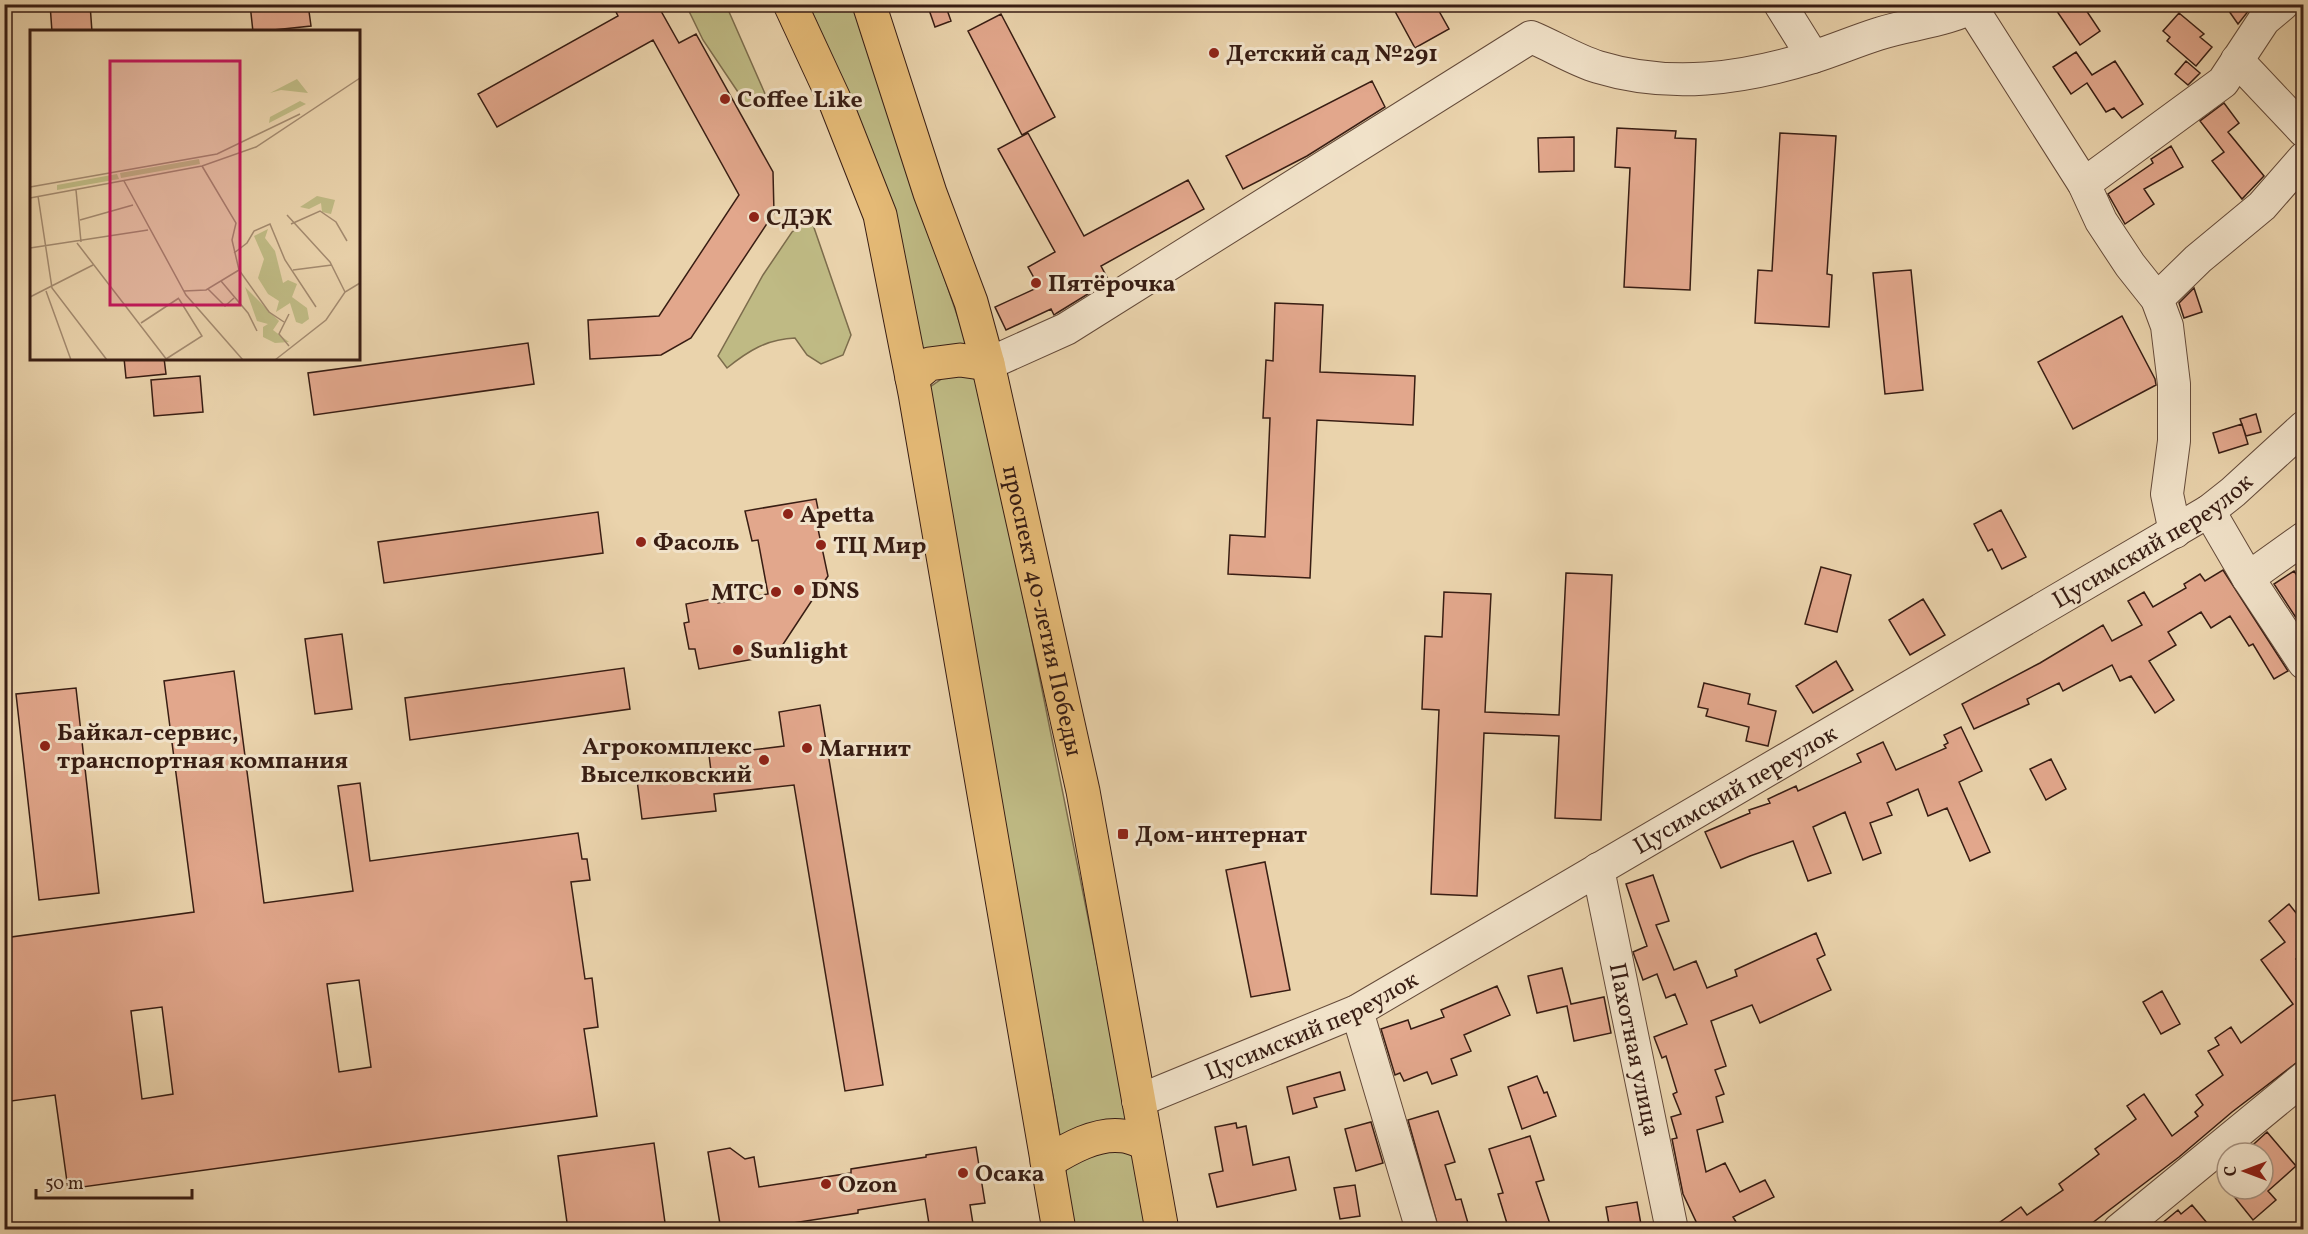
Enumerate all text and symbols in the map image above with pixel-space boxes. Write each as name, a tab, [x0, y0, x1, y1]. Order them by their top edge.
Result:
inset map	[30, 30, 360, 360]
place label: Детский сад №291	[1226, 38, 1438, 72]
marker: Детский сад №291	[1207, 46, 1221, 60]
place label: Coffee Like	[737, 84, 863, 118]
marker: Coffee Like	[718, 92, 732, 106]
place label: СДЭК	[766, 202, 833, 236]
marker: СДЭК	[747, 210, 761, 224]
place label: Пятёрочка	[1048, 268, 1176, 302]
marker: Пятёрочка	[1029, 276, 1043, 290]
street label: проспект 40-летия Победы	[992, 462, 1090, 760]
street label: Цусимский переулок	[2047, 466, 2262, 618]
place label: Apetta	[800, 499, 875, 533]
marker: Apetta	[781, 507, 795, 521]
place label: Фасоль	[653, 527, 740, 561]
place label: ТЦ Мир	[833, 530, 926, 564]
marker: Фасоль	[634, 535, 648, 549]
marker: ТЦ Мир	[814, 538, 828, 552]
place label: DNS	[811, 575, 859, 609]
place label: МТС	[711, 577, 764, 611]
marker: DNS	[792, 583, 806, 597]
marker: МТС	[769, 585, 783, 599]
place label: Sunlight	[750, 635, 848, 669]
marker: Sunlight	[731, 643, 745, 657]
place label: Байкал-сервис, транспортная компания	[57, 717, 348, 779]
street label: Цусимский переулок	[1627, 718, 1845, 864]
place label: Агрокомплекс Выселковский	[581, 731, 752, 793]
place label: Магнит	[819, 733, 911, 767]
marker: Байкал-сервис, транспортная компания	[38, 739, 52, 753]
marker: Магнит	[800, 741, 814, 755]
marker: Агрокомплекс Выселковский	[757, 753, 771, 767]
place label: Дом-интернат	[1135, 819, 1307, 853]
marker: Дом-интернат	[1116, 827, 1130, 841]
street label: Пахотная улица	[1599, 960, 1667, 1139]
street label: Цусимский переулок	[1200, 964, 1425, 1091]
north arrow	[2215, 1141, 2275, 1201]
place label: Осака	[975, 1158, 1045, 1192]
scale bar	[36, 1162, 192, 1200]
marker: Осака	[956, 1166, 970, 1180]
text: С	[2221, 1166, 2243, 1176]
place label: Ozon	[838, 1169, 898, 1203]
text: 50 m	[45, 1172, 84, 1197]
marker: Ozon	[819, 1177, 833, 1191]

